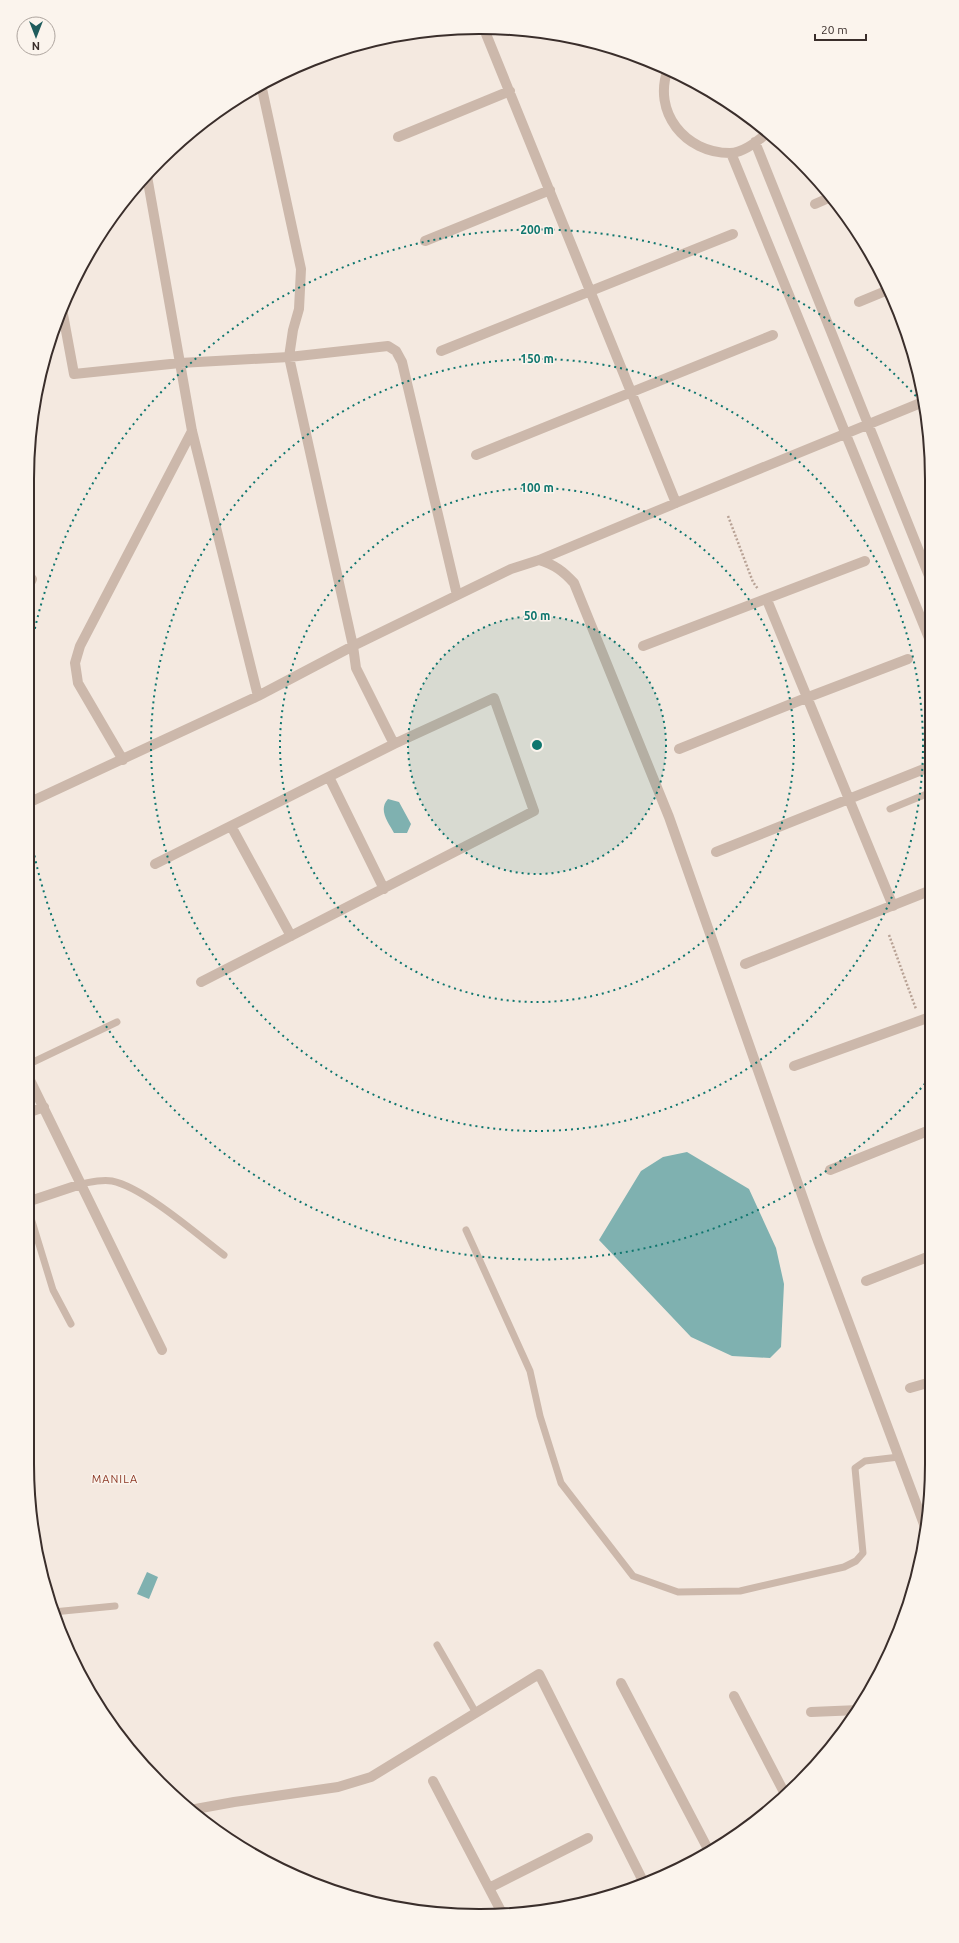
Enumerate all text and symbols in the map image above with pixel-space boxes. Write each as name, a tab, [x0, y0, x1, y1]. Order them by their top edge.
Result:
north arrow	[16, 16, 56, 56]
scale bar	[815, 16, 866, 42]
text: 20 m	[821, 23, 848, 36]
text: N	[32, 40, 40, 52]
text: 200 m	[520, 223, 554, 236]
text: 150 m	[520, 352, 554, 365]
text: 100 m	[520, 481, 554, 494]
text: 50 m	[524, 609, 550, 622]
centre of rings	[530, 738, 544, 752]
district label: MANILA	[92, 1473, 138, 1485]

